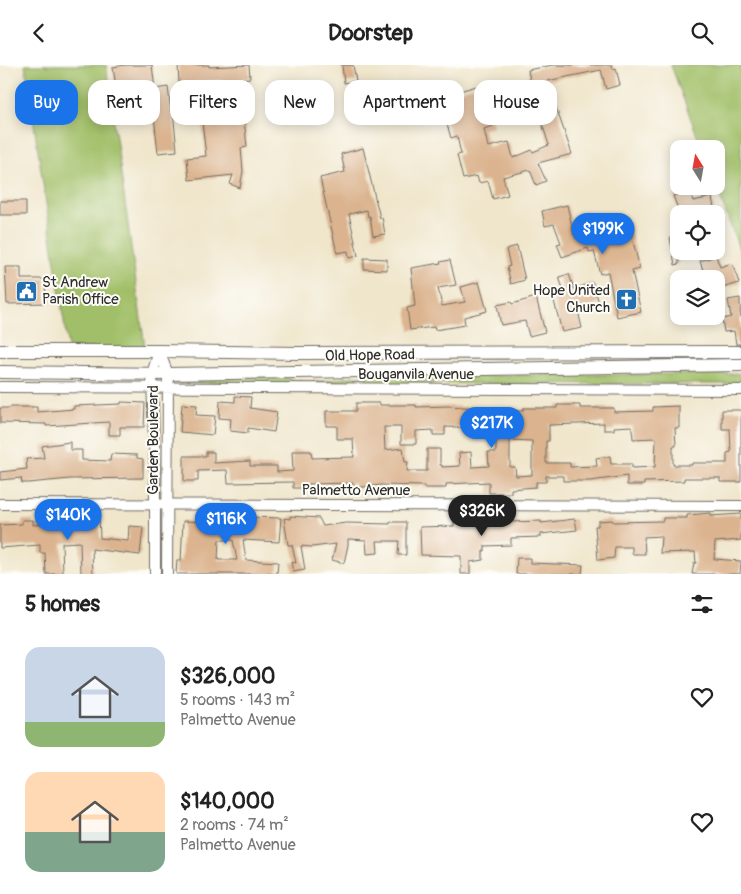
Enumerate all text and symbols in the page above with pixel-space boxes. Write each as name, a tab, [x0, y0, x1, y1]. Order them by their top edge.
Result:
icon: back	[25, 19, 53, 47]
text: Doorstep	[328, 19, 413, 47]
icon: search	[688, 19, 716, 47]
chip: Buy	[15, 80, 78, 125]
chip: Rent	[88, 80, 160, 125]
chip: Filters	[170, 80, 255, 125]
chip: New	[265, 80, 334, 125]
chip: Apartment	[344, 80, 464, 125]
chip: House	[474, 80, 557, 125]
north arrow	[670, 140, 725, 195]
map controls	[670, 140, 725, 325]
button: locate	[670, 205, 725, 260]
pin: $199K	[568, 213, 638, 255]
text: $199K	[582, 219, 624, 239]
button: layers	[670, 270, 725, 325]
place label: St Andrew Parish Office	[42, 273, 119, 309]
public building icon: St Andrew Parish Office	[14, 279, 38, 303]
place label: Hope United Church	[533, 281, 610, 317]
church icon: Hope United Church	[614, 287, 638, 311]
street label: Old Hope Road	[325, 345, 415, 366]
street label: Bouganvila Avenue	[358, 365, 475, 384]
street label: Garden Boulevard	[144, 385, 163, 495]
pin: $217K	[457, 407, 527, 449]
text: $217K	[471, 413, 513, 433]
street label: Palmetto Avenue	[302, 481, 411, 500]
pin: $326K	[447, 495, 517, 537]
pin: $140K	[33, 499, 103, 541]
text: $326K	[459, 501, 505, 521]
pin: $116K	[191, 503, 261, 545]
text: $140K	[46, 505, 90, 525]
text: $116K	[206, 509, 246, 529]
icon: filters	[688, 590, 716, 618]
text: 5 homes	[25, 591, 100, 618]
text: $326,000	[180, 663, 275, 690]
icon: home	[65, 667, 125, 727]
icon: heart	[688, 683, 716, 711]
text: 5 rooms · 143 m²	[180, 690, 295, 710]
text: Palmetto Avenue	[180, 710, 296, 730]
text: $140,000	[180, 788, 274, 815]
icon: home	[65, 792, 125, 852]
icon: heart	[688, 808, 716, 836]
text: 2 rooms · 74 m²	[180, 815, 289, 835]
text: Palmetto Avenue	[180, 835, 296, 855]

